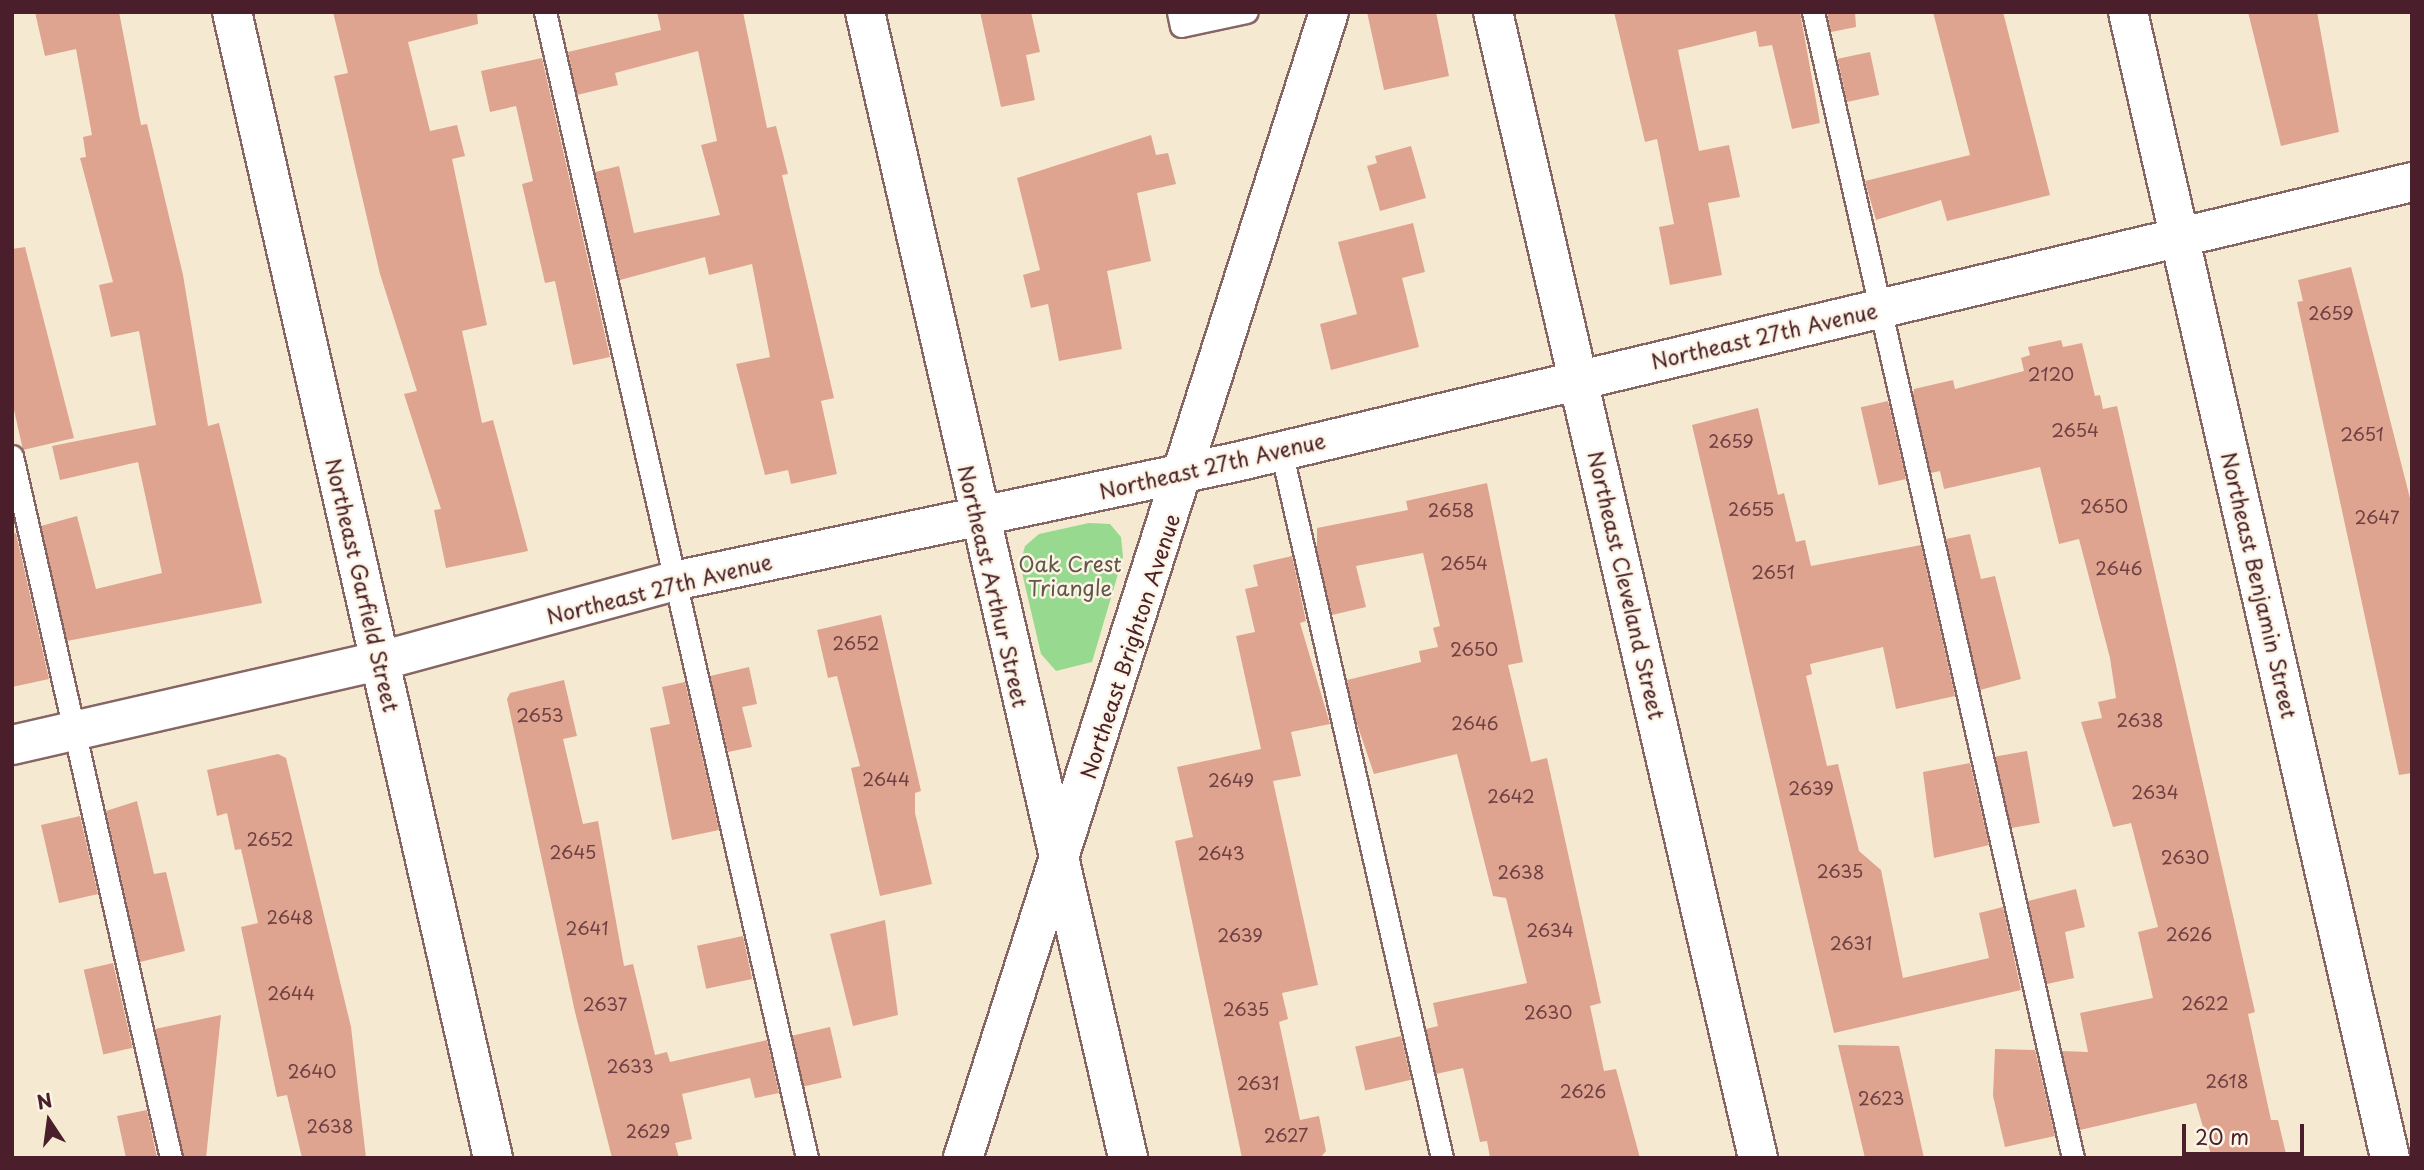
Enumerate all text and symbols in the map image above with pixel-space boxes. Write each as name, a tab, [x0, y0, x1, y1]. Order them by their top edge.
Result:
street label: Northeast 27th Avenue	[1648, 297, 1880, 373]
house number: 2659	[2308, 302, 2354, 324]
house number: 2120	[2028, 363, 2074, 385]
house number: 2654	[2051, 419, 2099, 441]
house number: 2651	[2340, 423, 2384, 445]
street label: Northeast 27th Avenue	[1096, 427, 1328, 503]
house number: 2659	[1708, 430, 1754, 452]
street label: Northeast Cleveland Street	[1584, 449, 1670, 721]
street label: Northeast Benjamin Street	[2217, 449, 2303, 721]
street label: Northeast Garfield Street	[321, 455, 405, 715]
street label: Northeast Arthur Street	[954, 463, 1034, 709]
house number: 2650	[2080, 495, 2128, 517]
house number: 2655	[1728, 498, 1774, 520]
house number: 2658	[1428, 499, 1474, 521]
house number: 2647	[2354, 506, 2400, 528]
street label: Northeast Brighton Avenue	[1074, 511, 1184, 781]
street label: Northeast 27th Avenue	[543, 548, 775, 628]
park label: Oak Crest Triangle	[1018, 550, 1122, 600]
house number: 2654	[1440, 552, 1488, 574]
house number: 2646	[2095, 557, 2143, 579]
house number: 2651	[1751, 561, 1795, 583]
house number: 2652	[833, 632, 879, 654]
house number: 2650	[1450, 638, 1498, 660]
house number: 2653	[516, 704, 564, 726]
house number: 2638	[2117, 709, 2163, 731]
house number: 2646	[1451, 712, 1499, 734]
house number: 2644	[862, 768, 910, 790]
house number: 2649	[1208, 769, 1254, 791]
house number: 2639	[1788, 777, 1834, 799]
house number: 2634	[2131, 781, 2179, 803]
house number: 2642	[1487, 785, 1535, 807]
house number: 2652	[247, 828, 293, 850]
house number: 2645	[550, 841, 596, 863]
house number: 2643	[1197, 842, 1245, 864]
house number: 2630	[2161, 846, 2209, 868]
house number: 2635	[1817, 860, 1863, 882]
house number: 2638	[1498, 861, 1544, 883]
house number: 2648	[266, 906, 314, 928]
house number: 2641	[566, 917, 608, 939]
house number: 2634	[1526, 919, 1574, 941]
house number: 2626	[2166, 923, 2212, 945]
house number: 2639	[1217, 924, 1263, 946]
house number: 2631	[1830, 932, 1872, 954]
house number: 2644	[267, 982, 315, 1004]
house number: 2622	[2181, 992, 2229, 1014]
house number: 2637	[583, 993, 627, 1015]
house number: 2635	[1223, 998, 1269, 1020]
house number: 2630	[1524, 1001, 1572, 1023]
house number: 2633	[606, 1055, 654, 1077]
house number: 2640	[288, 1060, 336, 1082]
house number: 2618	[2206, 1070, 2248, 1092]
house number: 2631	[1237, 1072, 1279, 1094]
house number: 2626	[1560, 1080, 1606, 1102]
text: N	[34, 1085, 55, 1116]
north arrow	[14, 1086, 84, 1156]
house number: 2623	[1858, 1087, 1904, 1109]
scale bar	[2186, 1110, 2308, 1154]
house number: 2638	[307, 1115, 353, 1137]
house number: 2629	[626, 1120, 670, 1142]
text: 20 m	[2195, 1120, 2249, 1152]
house number: 2627	[1264, 1124, 1308, 1146]

